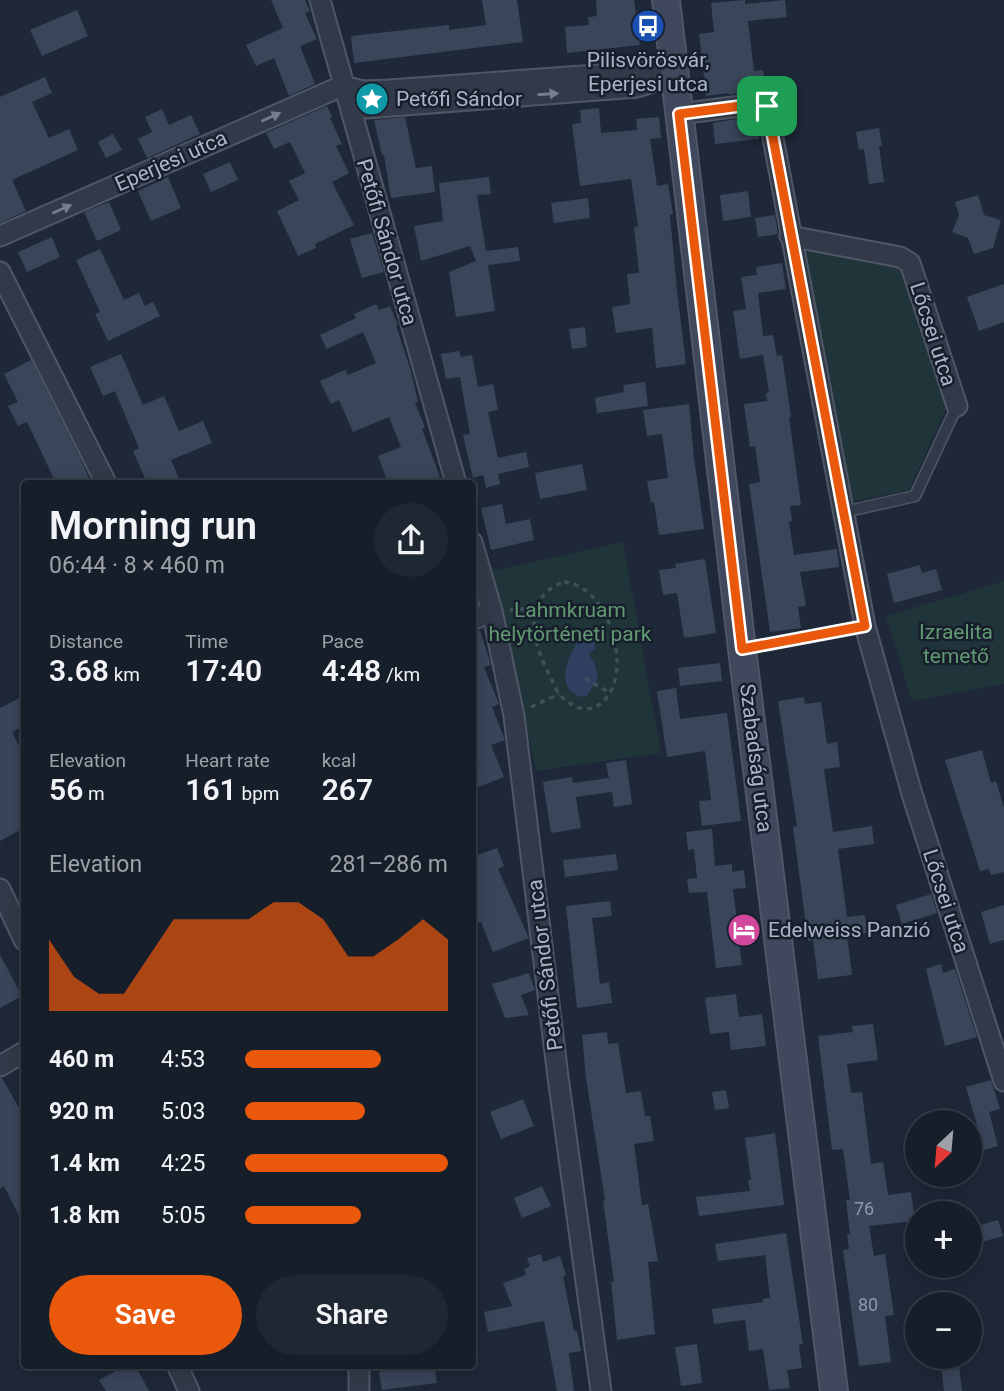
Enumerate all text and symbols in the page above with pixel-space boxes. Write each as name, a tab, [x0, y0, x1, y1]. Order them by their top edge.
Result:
bus stop icon: Pilisvörösvár, Eperjesi utca	[629, 7, 667, 45]
place label: Pilisvörösvár, Eperjesi utca	[587, 48, 709, 96]
pin	[737, 76, 797, 136]
place icon: Petőfi Sándor	[353, 80, 391, 118]
place label: Petőfi Sándor	[396, 87, 522, 111]
icon: arrive	[748, 87, 786, 125]
one-way arrow	[537, 88, 559, 99]
one-way arrow	[260, 111, 281, 122]
street label: Eperjesi utca	[111, 126, 231, 196]
street label: Petőfi Sándor utca	[352, 156, 422, 328]
one-way arrow	[52, 203, 73, 214]
street label: Lőcsei utca	[905, 279, 961, 389]
button: share	[374, 503, 448, 577]
text: Morning run	[49, 504, 257, 548]
text: 06:44 · 8 × 460 m	[49, 552, 225, 579]
park label: Lahmkruam helytörténeti park	[489, 598, 652, 646]
park label: Izraelita temető	[919, 620, 993, 668]
text: Distance	[49, 630, 123, 653]
text: Time	[185, 630, 228, 653]
text: Pace	[322, 630, 364, 653]
text: 3.68	[49, 653, 109, 688]
text: 17:40	[185, 653, 262, 688]
text: 4:48	[322, 653, 381, 688]
text: km	[109, 663, 140, 686]
text: /km	[381, 663, 420, 686]
street label: Szabadság utca	[735, 682, 777, 834]
text: Elevation	[49, 749, 126, 772]
text: Heart rate	[185, 749, 270, 772]
text: kcal	[322, 749, 356, 772]
text: 56	[49, 772, 83, 807]
text: 161	[185, 772, 237, 807]
text: 267	[322, 772, 373, 807]
text: m	[83, 782, 105, 805]
text: bpm	[237, 782, 279, 805]
street label: Lőcsei utca	[918, 846, 974, 956]
text: Elevation	[49, 851, 142, 878]
text: 281–286 m	[329, 851, 448, 878]
street label: Petőfi Sándor utca	[523, 878, 567, 1052]
hotel icon: Edelweiss Panzió	[725, 911, 763, 949]
place label: Edelweiss Panzió	[768, 918, 930, 942]
text: 460 m	[49, 1046, 114, 1073]
text: 4:53	[161, 1046, 205, 1073]
text: 920 m	[49, 1098, 114, 1125]
text: 5:03	[161, 1098, 205, 1125]
north arrow	[905, 1110, 982, 1186]
map controls	[905, 1110, 982, 1369]
text: 1.4 km	[49, 1150, 120, 1177]
text: 4:25	[161, 1150, 205, 1177]
house number: 76	[854, 1198, 874, 1219]
button: +	[905, 1201, 982, 1278]
text: 1.8 km	[49, 1202, 120, 1229]
text: 5:05	[161, 1202, 205, 1229]
button: Save	[49, 1275, 242, 1355]
button: Share	[256, 1275, 448, 1355]
button: −	[905, 1292, 982, 1369]
house number: 80	[858, 1294, 878, 1315]

